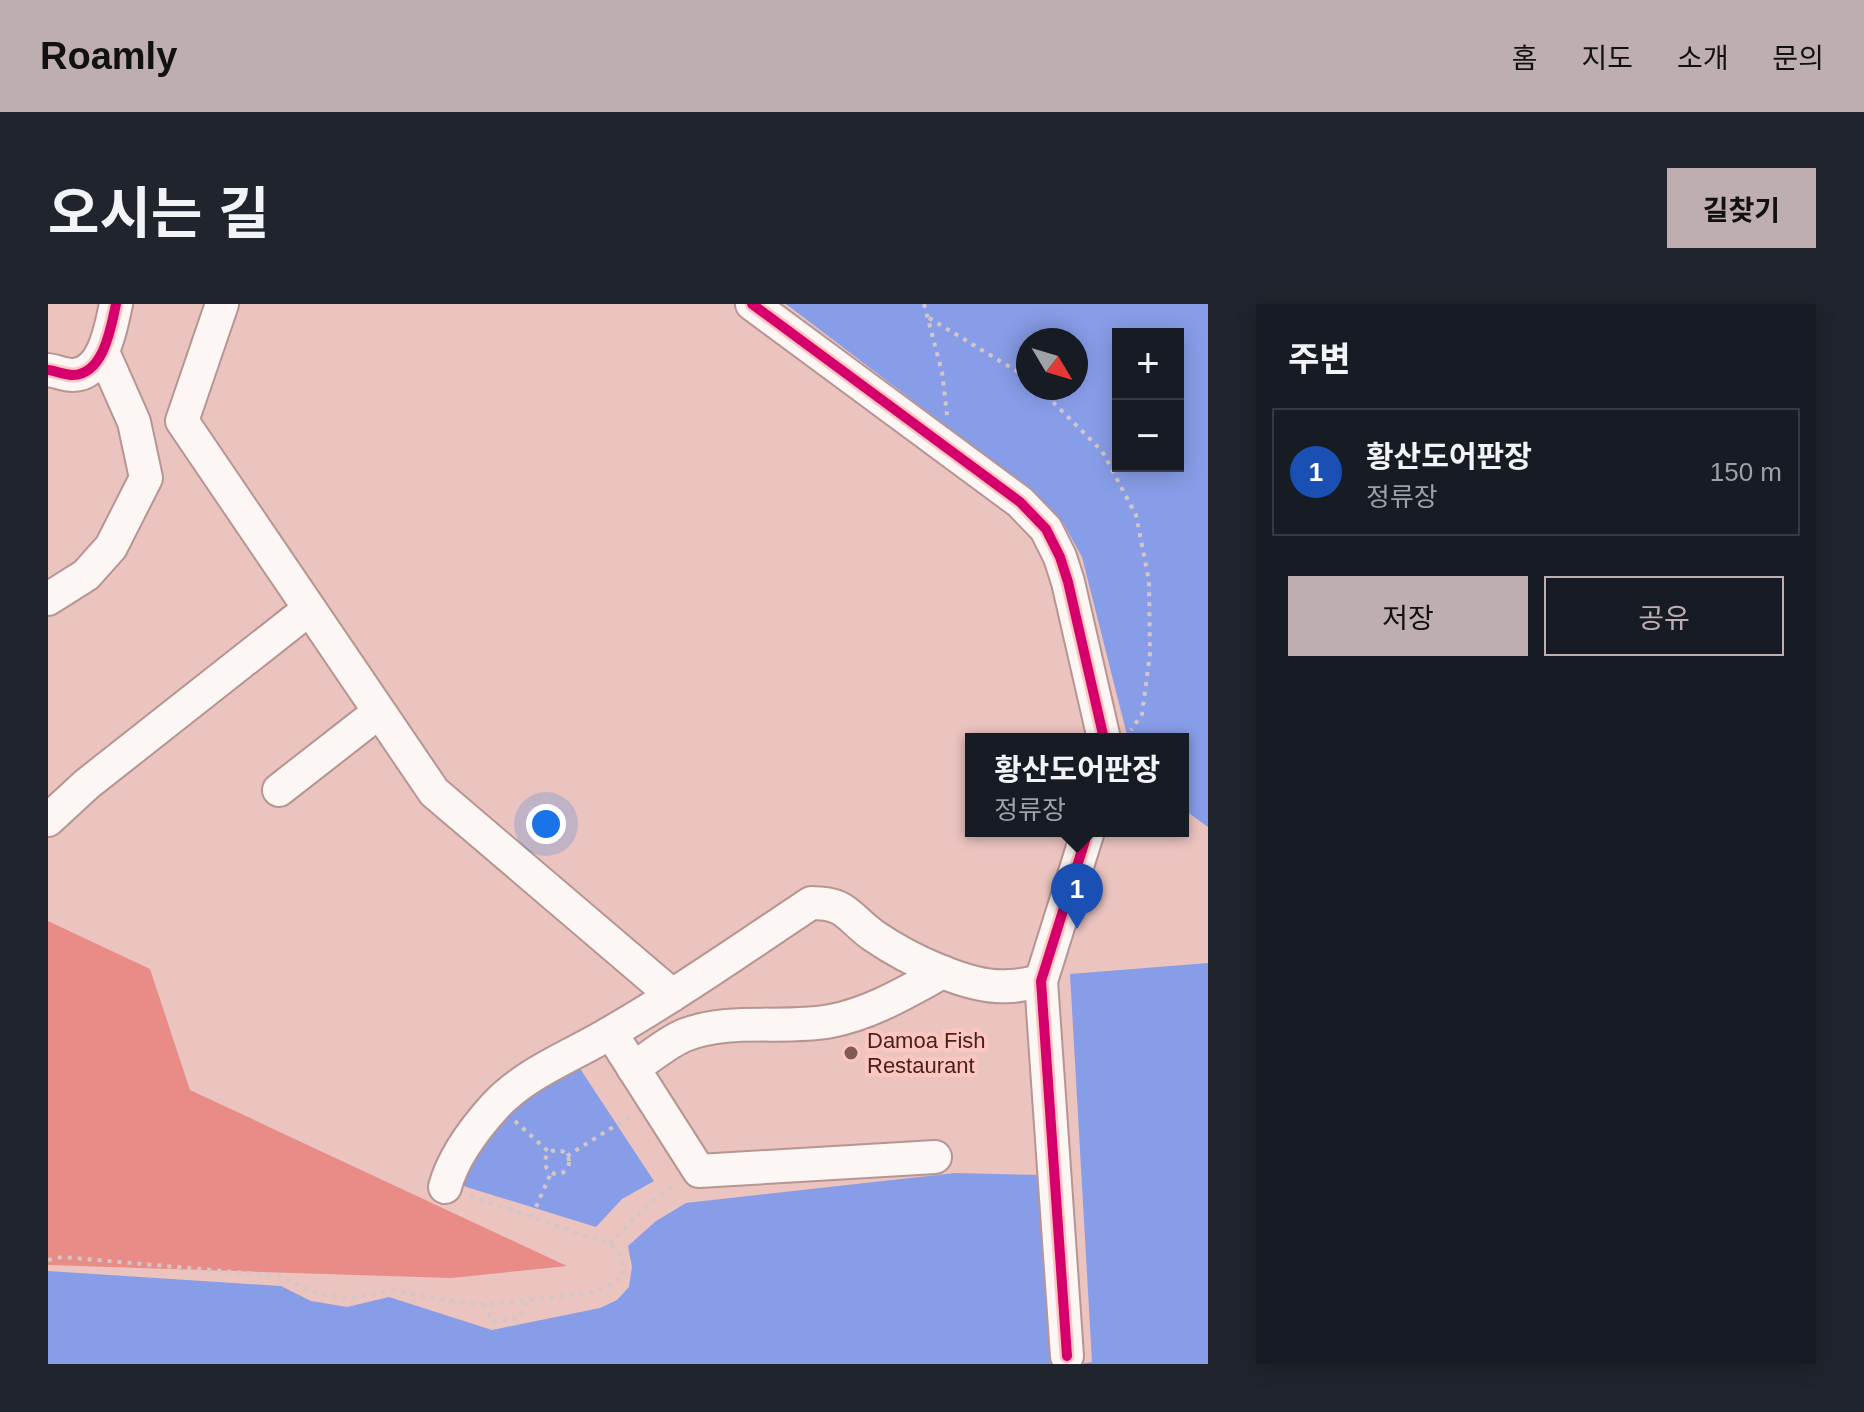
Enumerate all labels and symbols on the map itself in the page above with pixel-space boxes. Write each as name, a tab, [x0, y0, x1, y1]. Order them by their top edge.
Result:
north arrow	[1016, 328, 1088, 400]
your location	[526, 804, 566, 844]
pin: 1	[1051, 863, 1103, 929]
place label: Damoa Fish Restaurant	[867, 1028, 986, 1078]
marker: Damoa Fish Restaurant	[842, 1044, 860, 1062]

